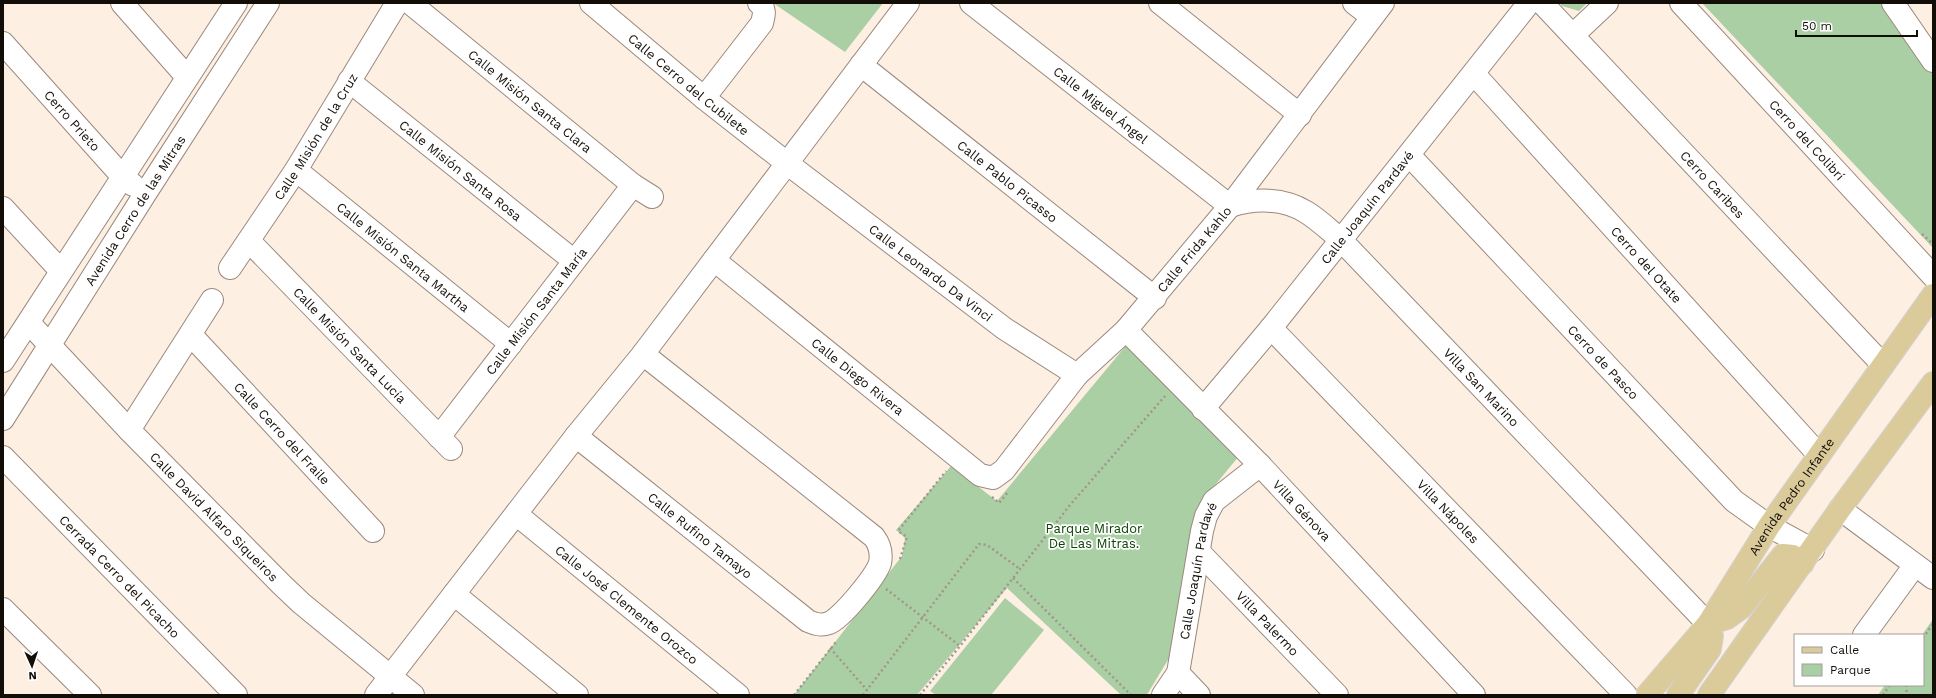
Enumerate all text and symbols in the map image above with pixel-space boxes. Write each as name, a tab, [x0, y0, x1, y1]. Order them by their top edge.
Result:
scale bar	[1796, 12, 1917, 38]
text: 50 m	[1802, 19, 1832, 33]
street label: Calle Cerro del Cubilete	[625, 31, 752, 138]
street label: Calle Misión Santa Clara	[465, 47, 595, 157]
street label: Calle Miguel Ángel	[1050, 64, 1151, 147]
street label: Calle Misión de la Cruz	[271, 71, 361, 203]
street label: Cerro Prieto	[41, 87, 103, 154]
street label: Cerro del Colibrí	[1766, 97, 1848, 184]
street label: Calle Misión Santa Rosa	[396, 117, 525, 224]
street label: Avenida Cerro de las Mitras	[82, 133, 189, 288]
street label: Calle Pablo Picasso	[954, 137, 1060, 226]
street label: Calle Joaquín Pardavé	[1318, 148, 1417, 267]
street label: Cerro Caribes	[1677, 148, 1748, 221]
street label: Calle Misión Santa Martha	[334, 199, 473, 316]
street label: Calle Frida Kahlo	[1154, 203, 1235, 295]
street label: Calle Leonardo Da Vinci	[866, 221, 995, 325]
street label: Cerro del Otate	[1608, 223, 1685, 306]
street label: Calle Misión Santa María	[483, 244, 590, 378]
street label: Calle Misión Santa Lucía	[290, 284, 410, 407]
street label: Cerro de Pasco	[1565, 322, 1642, 403]
street label: Calle Diego Rivera	[808, 335, 907, 419]
street label: Villa San Marino	[1440, 345, 1522, 430]
street label: Calle Cerro del Fraile	[231, 379, 333, 488]
street label: Avenida Pedro Infante	[1746, 435, 1837, 558]
street label: Calle David Alfaro Siqueiros	[147, 449, 281, 585]
street label: Villa Génova	[1270, 477, 1334, 545]
street label: Villa Nápoles	[1414, 477, 1482, 547]
street label: Calle Rufino Tamayo	[645, 489, 755, 582]
street label: Calle Joaquín Pardavé	[1177, 499, 1220, 641]
street label: Cerrada Cerro del Picacho	[56, 512, 183, 641]
park label: Parque Mirador De Las Mitras.	[1046, 521, 1142, 551]
street label: Calle José Clemente Orozco	[552, 542, 701, 668]
street label: Villa Palermo	[1233, 588, 1302, 659]
legend	[1794, 634, 1924, 686]
text: Calle	[1830, 643, 1859, 657]
north arrow	[12, 646, 52, 686]
text: Parque	[1830, 663, 1871, 677]
text: N	[28, 669, 37, 682]

